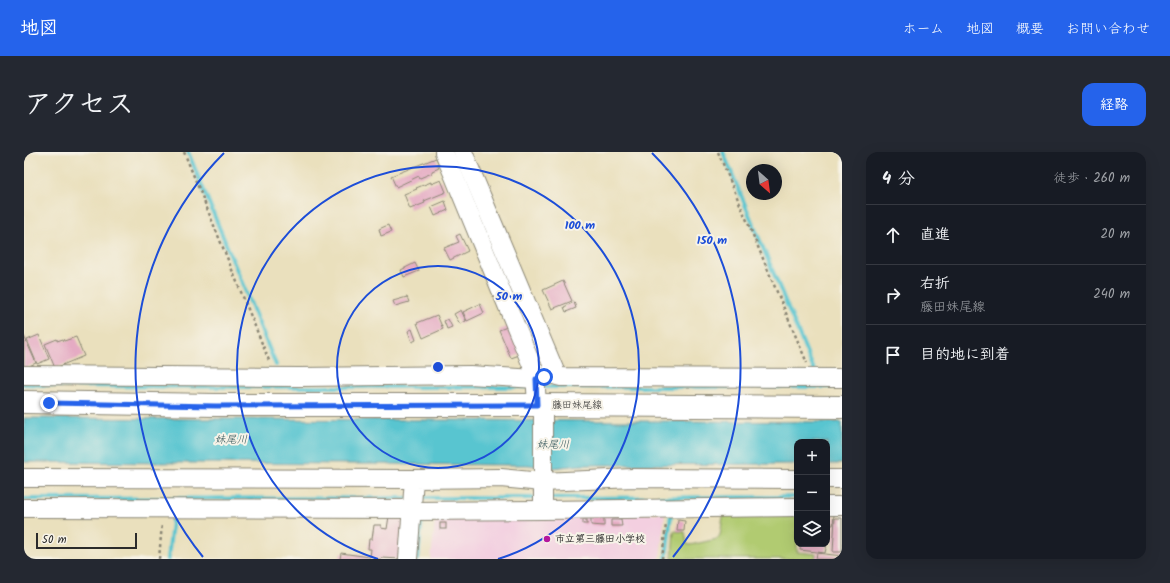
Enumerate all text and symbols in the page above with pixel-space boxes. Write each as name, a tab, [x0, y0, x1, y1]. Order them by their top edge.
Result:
text: 地図	[20, 14, 58, 44]
text: ホーム	[903, 18, 944, 40]
text: 地図	[966, 18, 994, 40]
text: 概要	[1016, 18, 1044, 40]
text: お問い合わせ	[1066, 18, 1150, 40]
text: アクセス	[24, 83, 134, 128]
button: 経路	[1082, 83, 1146, 126]
north arrow	[746, 164, 782, 200]
text: 4 分	[882, 166, 915, 193]
text: 徒歩 · 260 m	[1054, 168, 1130, 189]
text: 100 m	[565, 216, 595, 235]
text: 直進	[920, 223, 950, 247]
icon: ahead	[882, 224, 904, 246]
text: 20 m	[1100, 224, 1130, 245]
text: 150 m	[697, 231, 727, 250]
text: 右折	[920, 272, 950, 296]
icon: right	[882, 284, 904, 306]
text: 240 m	[1093, 284, 1130, 305]
text: 50 m	[495, 287, 523, 306]
text: 藤田妹尾線	[920, 297, 985, 318]
text: 目的地に到着	[920, 343, 1010, 367]
icon: arrive	[882, 344, 904, 366]
centre of rings	[431, 360, 445, 374]
route start	[535, 368, 553, 386]
route end	[40, 394, 58, 412]
street label: 藤田妹尾線	[552, 397, 602, 413]
water label: 妹尾川	[215, 431, 248, 449]
water label: 妹尾川	[537, 436, 570, 454]
map controls	[794, 439, 830, 547]
button: +	[794, 439, 830, 475]
button: −	[794, 475, 830, 511]
button: layers	[794, 511, 830, 547]
scale bar	[36, 531, 137, 550]
text: 50 m	[42, 531, 67, 549]
place label: 市立第三藤田小学校	[555, 531, 645, 547]
marker: 市立第三藤田小学校	[542, 534, 552, 544]

